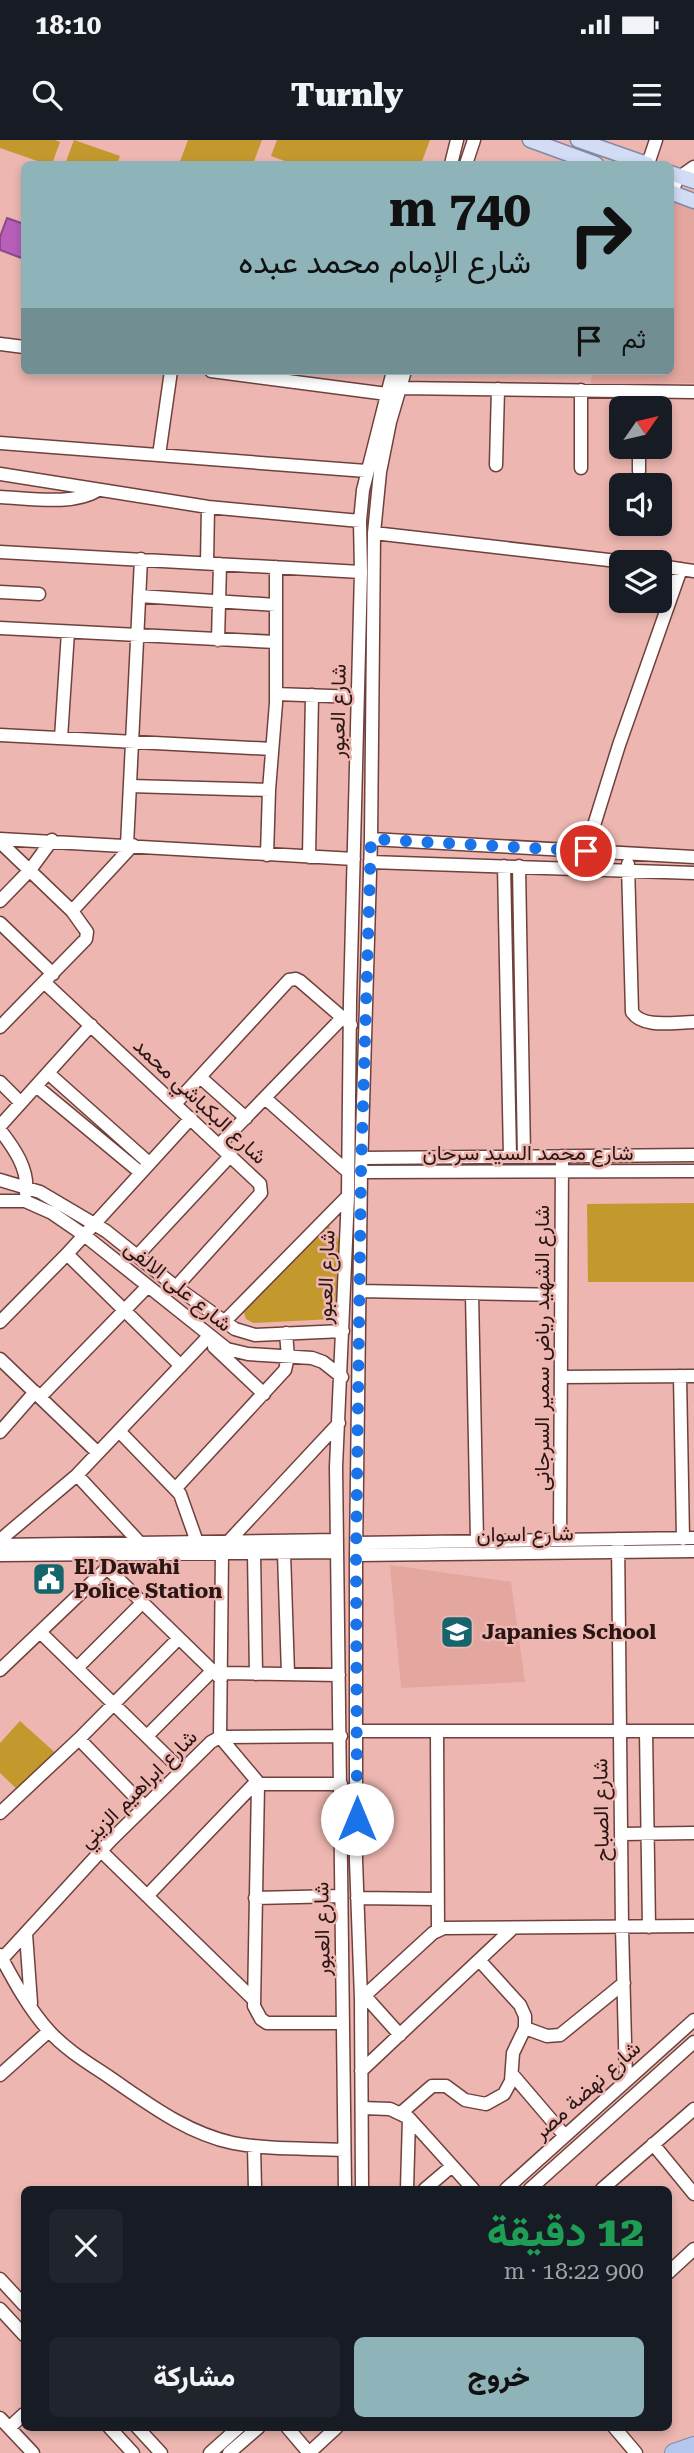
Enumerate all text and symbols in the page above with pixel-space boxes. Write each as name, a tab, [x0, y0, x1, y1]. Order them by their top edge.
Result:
text: 18:10	[35, 10, 101, 40]
icon: search	[28, 76, 66, 114]
text: Turnly	[291, 76, 403, 114]
icon: menu	[628, 76, 666, 114]
text: 740 m	[389, 181, 531, 238]
icon: right	[555, 189, 646, 280]
text: شارع الإمام محمد عبده	[238, 243, 531, 281]
icon: arrive	[570, 322, 608, 360]
text: ثم	[622, 324, 646, 354]
north arrow	[609, 396, 672, 458]
map controls	[609, 396, 672, 613]
button: sound	[609, 473, 672, 536]
button: layers	[609, 550, 672, 613]
street label: شارع العبور	[325, 664, 353, 759]
pin	[556, 821, 616, 881]
icon: arrive	[567, 832, 605, 870]
street label: شارع البكباشي محمد	[125, 1033, 272, 1173]
street label: شارع محمد السيد سرحان	[422, 1141, 634, 1167]
street label: شارع الشهيد رياض سمير السرجانى	[530, 1205, 556, 1491]
street label: شارع العبور	[312, 1229, 342, 1326]
street label: شارع على الالفى	[118, 1235, 236, 1338]
street label: شارع اسوان	[476, 1521, 574, 1549]
place label: El Dawahi Police Station	[74, 1555, 222, 1603]
public building icon: El Dawahi Police Station	[30, 1560, 68, 1598]
school or university icon: Japanies School	[438, 1613, 476, 1651]
place label: Japanies School	[482, 1620, 656, 1644]
street label: شارع ابراهيم الزيني	[74, 1725, 206, 1857]
street label: شارع الصباح	[588, 1758, 616, 1862]
position arrow	[320, 1782, 394, 1856]
street label: شارع العبور	[309, 1882, 337, 1977]
street label: شارع نهضة مصر	[528, 2036, 647, 2146]
text: 12 دقيقة	[487, 2207, 644, 2256]
button: close	[49, 2209, 123, 2283]
text: 900 m · 18:22	[504, 2258, 644, 2285]
button: مشاركة	[49, 2337, 340, 2417]
button: خروج	[354, 2337, 644, 2417]

